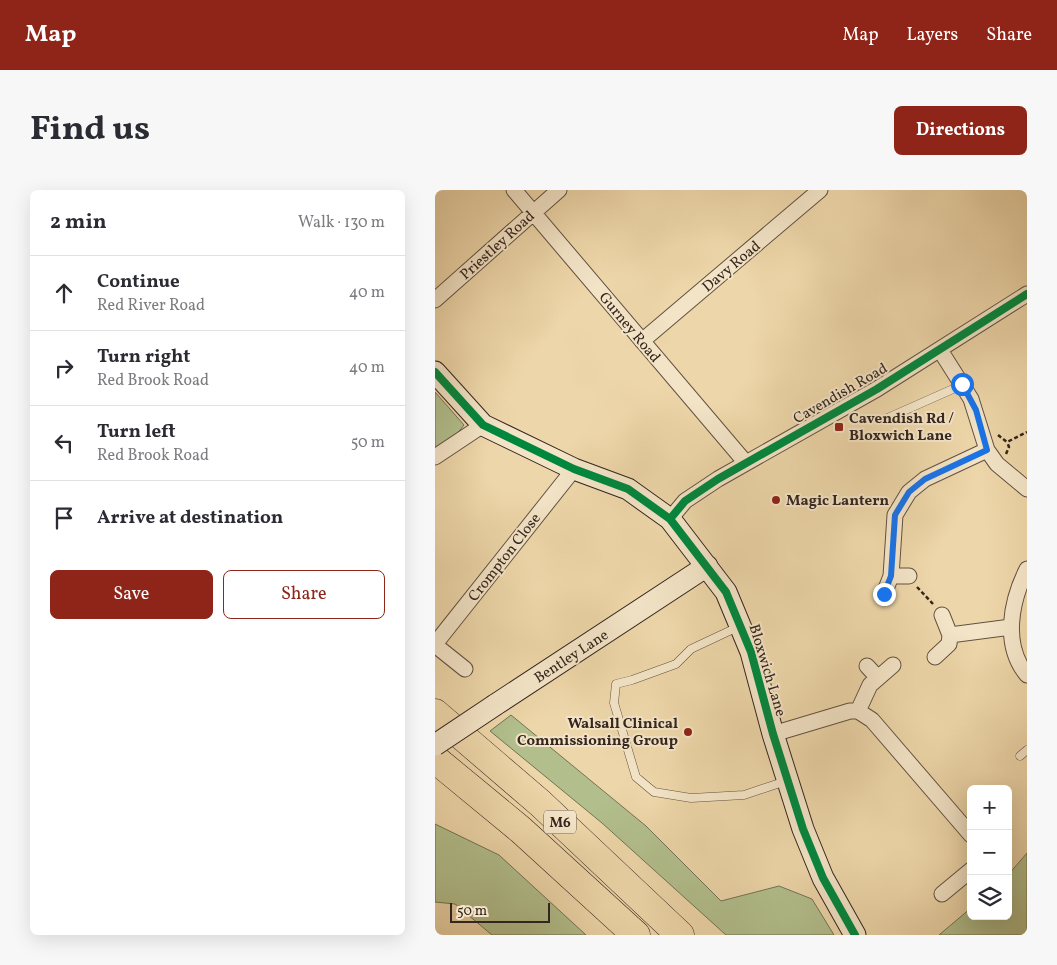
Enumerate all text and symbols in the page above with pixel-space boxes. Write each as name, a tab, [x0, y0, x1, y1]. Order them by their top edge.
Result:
text: Map	[25, 18, 76, 52]
text: Map	[842, 23, 878, 48]
text: Layers	[906, 23, 958, 48]
text: Share	[986, 23, 1032, 48]
text: Find us	[30, 106, 150, 154]
button: Directions	[894, 106, 1027, 155]
street label: Priestley Road	[456, 207, 540, 285]
text: 2 min	[50, 208, 107, 237]
text: Walk · 130 m	[298, 212, 385, 234]
street label: Davy Road	[698, 236, 766, 298]
text: Continue	[97, 269, 180, 295]
icon: ahead	[50, 279, 78, 307]
text: 40 m	[349, 282, 385, 304]
street label: Gurney Road	[593, 288, 665, 368]
text: Red River Road	[97, 295, 205, 317]
text: Turn right	[97, 344, 190, 370]
icon: right	[50, 354, 78, 382]
text: 40 m	[349, 357, 385, 379]
street label: Cavendish Road	[790, 359, 892, 430]
text: Red Brook Road	[97, 370, 209, 392]
route start	[951, 373, 974, 396]
place label: Cavendish Rd / Bloxwich Lane	[849, 409, 954, 447]
text: Turn left	[97, 419, 176, 445]
marker: Cavendish Rd / Bloxwich Lane	[833, 421, 845, 433]
icon: left	[50, 429, 78, 457]
text: 50 m	[351, 432, 385, 454]
text: Red Brook Road	[97, 445, 209, 467]
place label: Magic Lantern	[786, 491, 889, 512]
marker: Magic Lantern	[770, 494, 782, 506]
icon: arrive	[50, 504, 78, 532]
text: Arrive at destination	[97, 505, 283, 531]
street label: Crompton Close	[464, 509, 546, 606]
button: Save	[50, 570, 213, 619]
button: Share	[223, 570, 385, 619]
route end	[873, 583, 896, 606]
street label: Bloxwich Lane	[743, 622, 791, 719]
street label: Bentley Lane	[531, 625, 613, 689]
place label: Walsall Clinical Commissioning Group	[517, 714, 678, 752]
marker: Walsall Clinical Commissioning Group	[682, 726, 694, 738]
map controls	[967, 785, 1012, 920]
button: +	[967, 785, 1012, 830]
road number: M6	[544, 810, 576, 834]
button: −	[967, 830, 1012, 875]
button: layers	[967, 875, 1012, 920]
scale bar	[450, 900, 550, 923]
text: 50 m	[457, 902, 487, 921]

